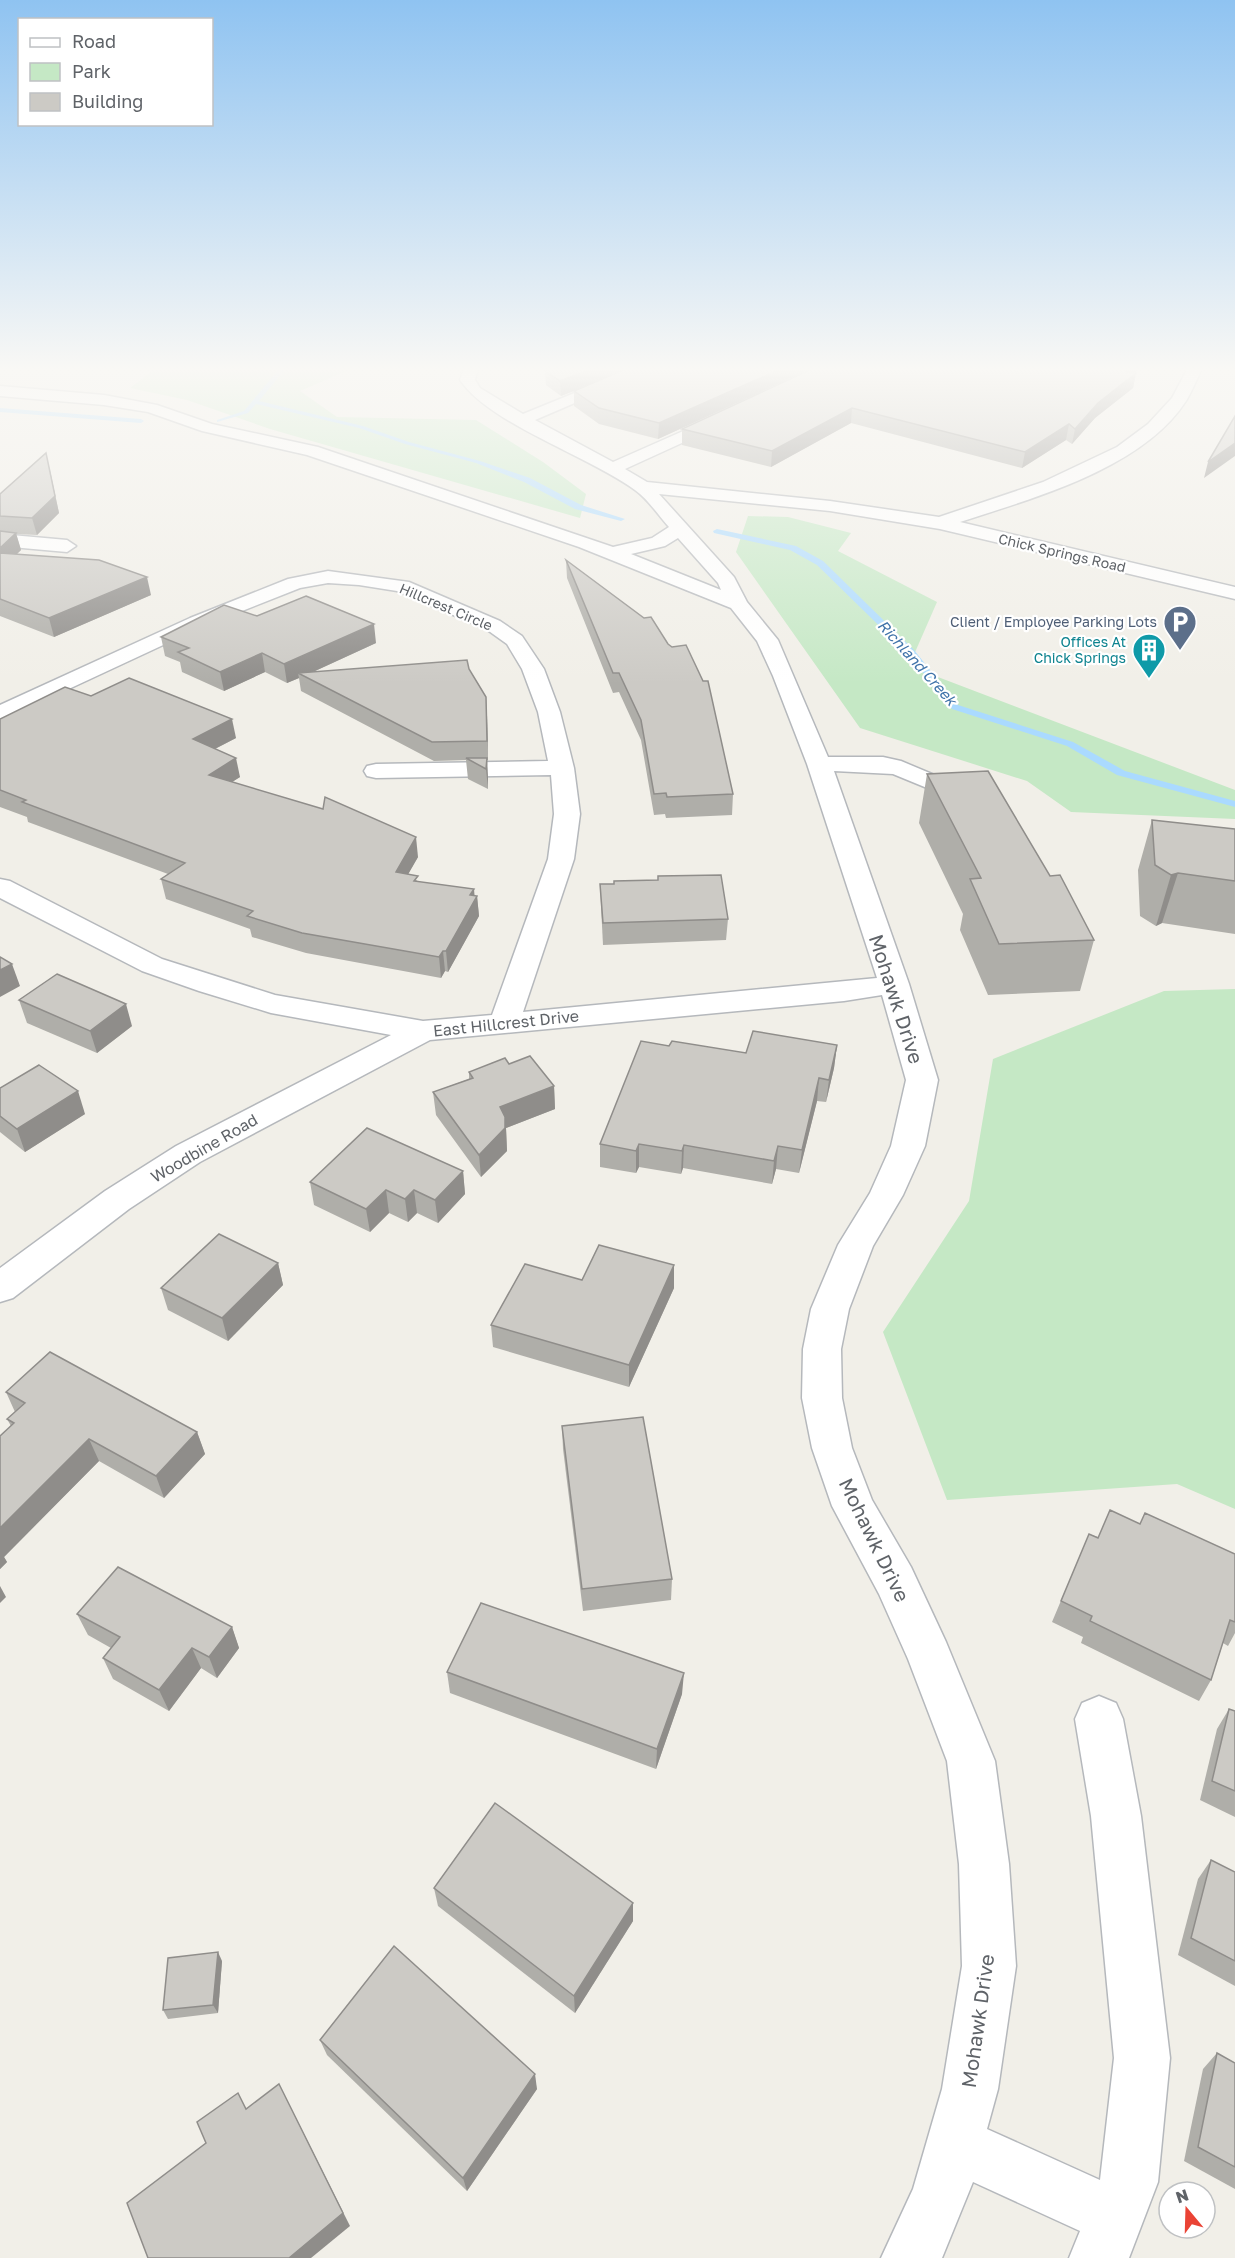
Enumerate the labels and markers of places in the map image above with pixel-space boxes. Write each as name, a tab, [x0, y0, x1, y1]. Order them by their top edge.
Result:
parking icon: Client / Employee Parking Lots	[1162, 604, 1198, 651]
place label: Client / Employee Parking Lots	[950, 613, 1157, 630]
building icon: Offices At Chick Springs	[1131, 632, 1167, 679]
place label: Offices At Chick Springs	[1034, 633, 1126, 666]

